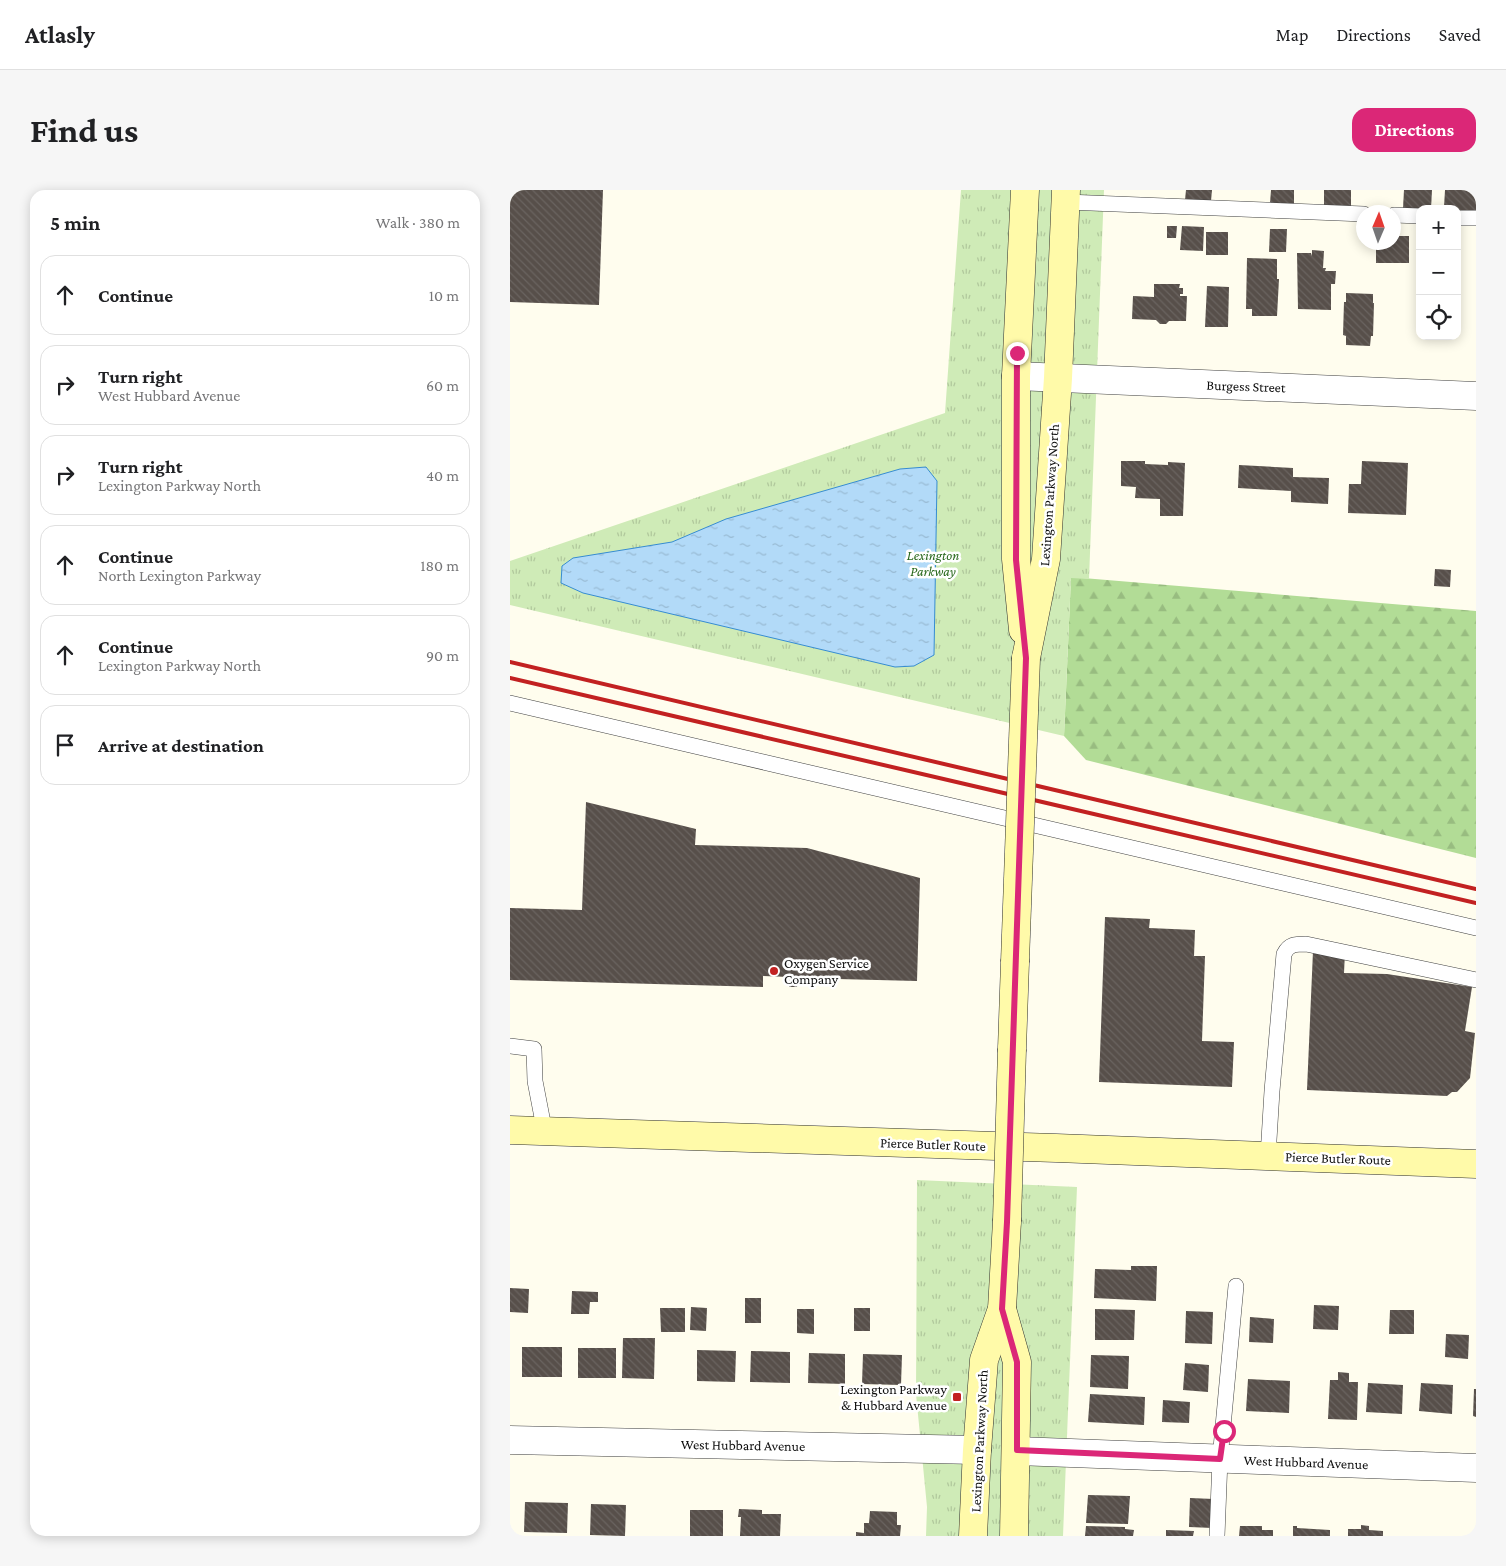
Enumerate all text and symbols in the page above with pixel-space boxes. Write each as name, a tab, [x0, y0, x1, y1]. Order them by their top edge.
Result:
text: Atlasly	[25, 21, 95, 48]
text: Map	[1276, 25, 1308, 45]
text: Directions	[1336, 25, 1411, 45]
text: Saved	[1439, 25, 1481, 45]
button: Directions	[1352, 108, 1476, 152]
text: Find us	[30, 111, 138, 150]
north arrow	[1356, 205, 1401, 250]
map controls	[1416, 205, 1461, 340]
button: +	[1416, 205, 1461, 250]
text: 5 min	[50, 211, 100, 235]
text: Walk · 380 m	[376, 214, 460, 231]
button: −	[1416, 250, 1461, 295]
icon: ahead	[51, 281, 79, 309]
text: Continue	[98, 285, 173, 306]
text: 10 m	[429, 287, 459, 304]
button: locate	[1416, 295, 1461, 340]
route end	[1006, 342, 1029, 365]
text: Turn right	[98, 366, 183, 387]
icon: right	[51, 371, 79, 399]
text: 60 m	[426, 377, 459, 394]
street label: Burgess Street	[1206, 377, 1286, 395]
text: West Hubbard Avenue	[98, 387, 240, 404]
street label: Lexington Parkway North	[1036, 423, 1062, 567]
text: Turn right	[98, 456, 183, 477]
icon: right	[51, 461, 79, 489]
text: 40 m	[426, 467, 459, 484]
text: Lexington Parkway North	[98, 477, 261, 494]
text: Continue	[98, 546, 173, 567]
park label: Lexington Parkway	[907, 547, 959, 579]
icon: ahead	[51, 551, 79, 579]
text: 180 m	[420, 557, 459, 574]
text: North Lexington Parkway	[98, 567, 261, 584]
text: Continue	[98, 636, 173, 657]
icon: ahead	[51, 641, 79, 669]
text: 90 m	[426, 647, 459, 664]
text: Lexington Parkway North	[98, 657, 261, 674]
icon: arrive	[51, 731, 79, 759]
text: Arrive at destination	[98, 735, 264, 756]
place label: Oxygen Service Company	[784, 955, 869, 987]
marker: Oxygen Service Company	[768, 965, 780, 977]
street label: Pierce Butler Route	[880, 1134, 986, 1154]
street label: Pierce Butler Route	[1285, 1148, 1391, 1168]
street label: Lexington Parkway North	[967, 1369, 991, 1513]
place label: Lexington Parkway & Hubbard Avenue	[840, 1381, 948, 1413]
marker: Lexington Parkway & Hubbard Avenue	[951, 1391, 963, 1403]
route start	[1213, 1420, 1236, 1443]
street label: West Hubbard Avenue	[681, 1436, 805, 1454]
street label: West Hubbard Avenue	[1243, 1452, 1369, 1472]

